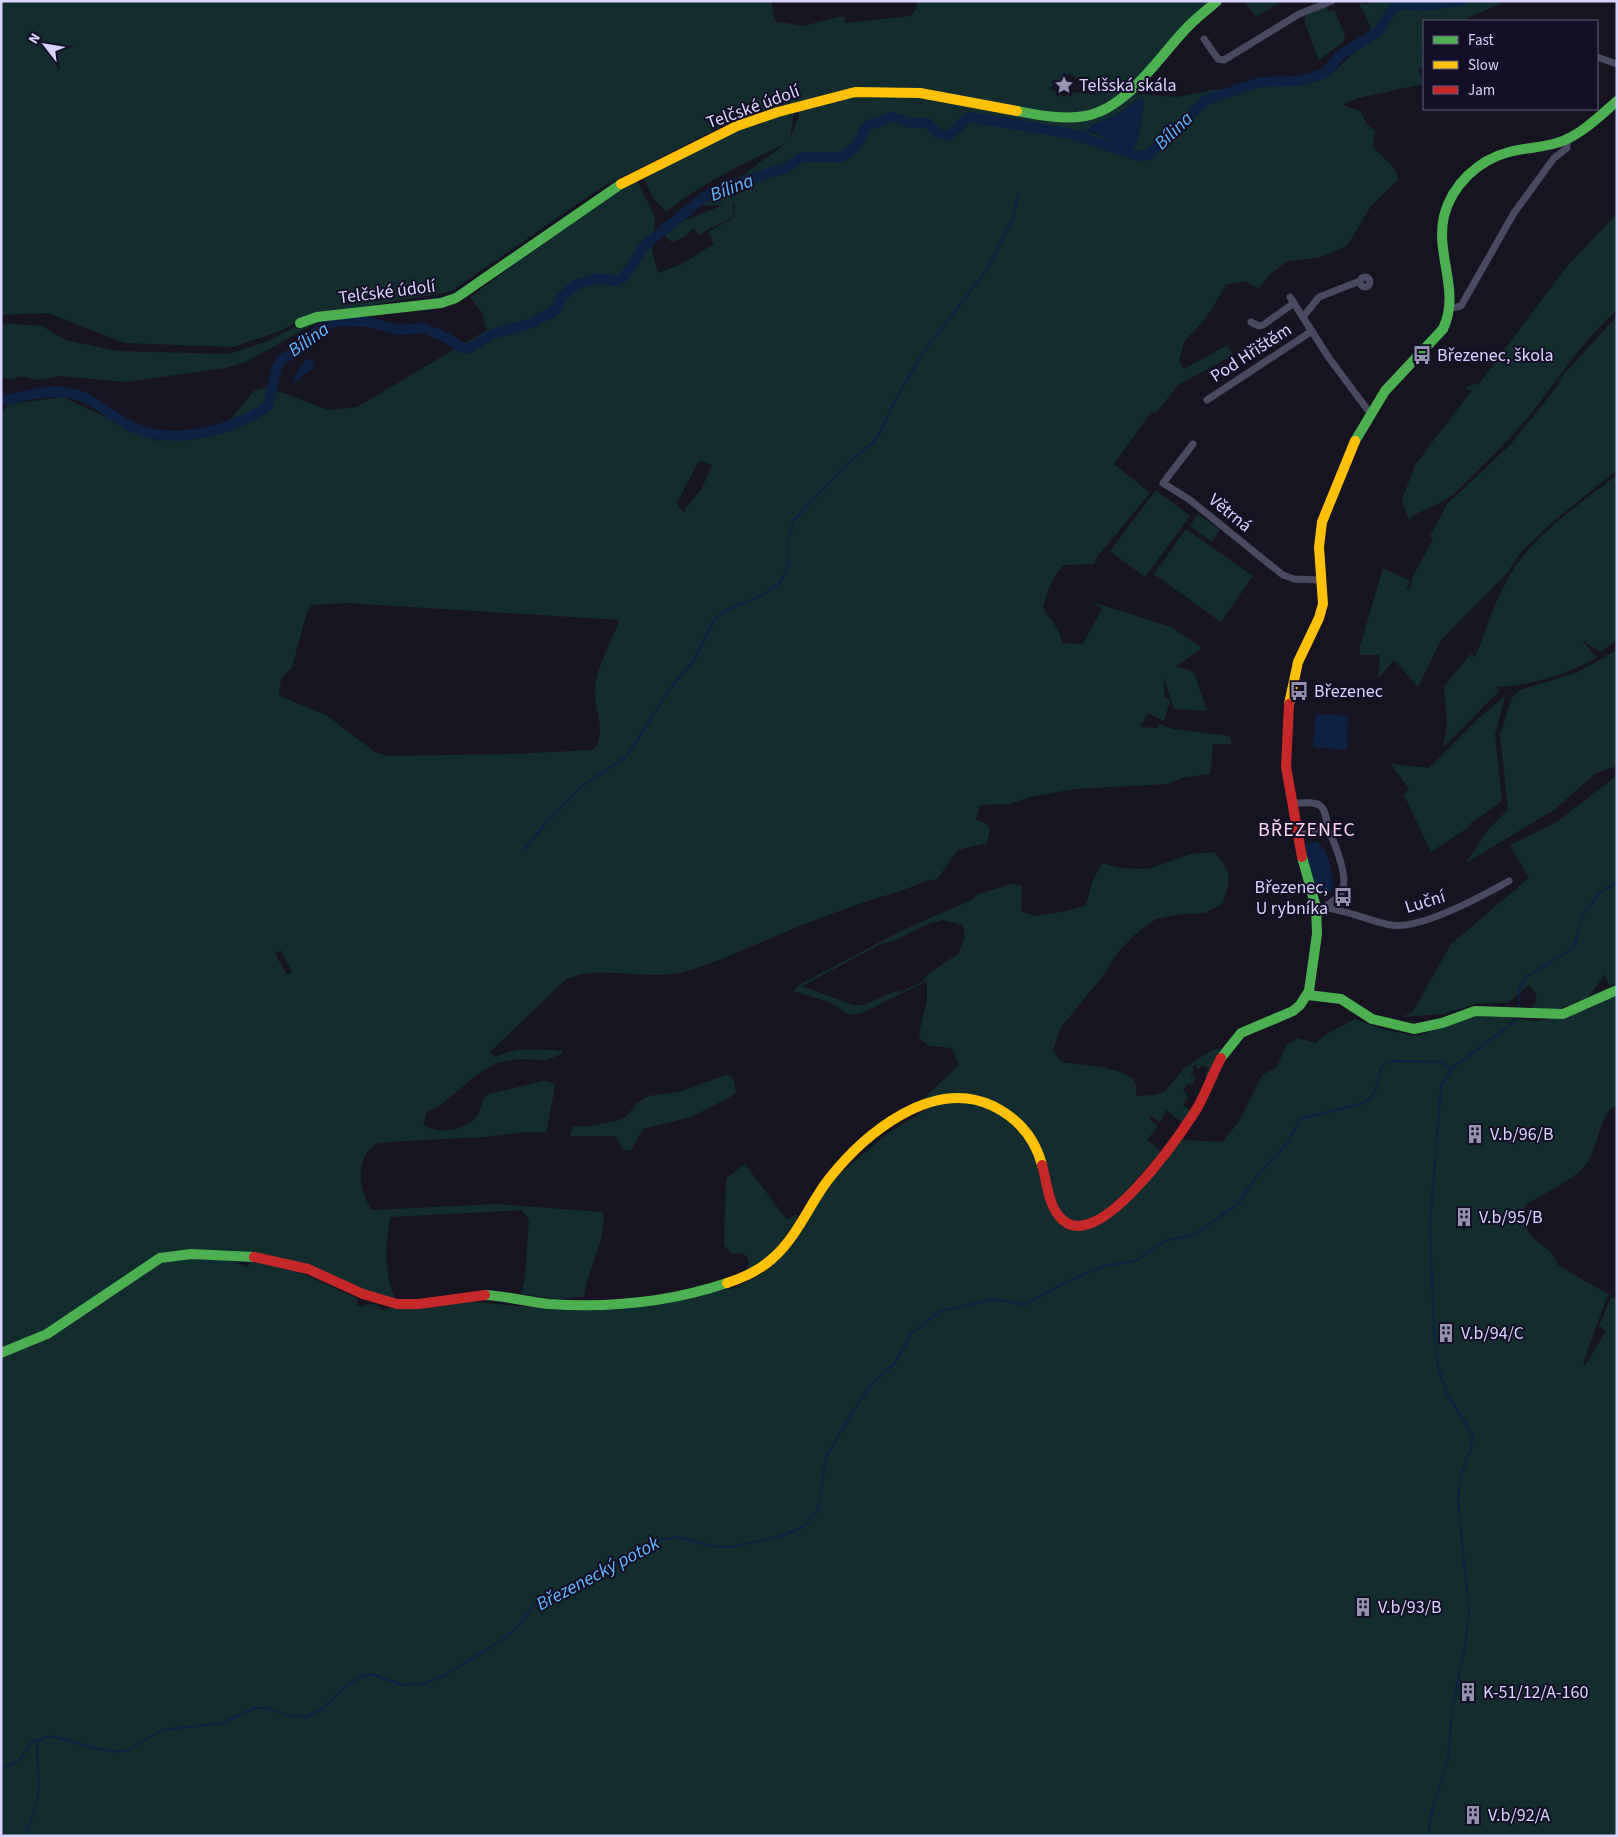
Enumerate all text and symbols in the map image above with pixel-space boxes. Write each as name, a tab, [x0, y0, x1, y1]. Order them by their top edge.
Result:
north arrow	[20, 20, 70, 70]
legend	[1423, 20, 1598, 110]
text: N	[24, 30, 46, 48]
text: Fast	[1468, 30, 1494, 51]
text: Slow	[1468, 55, 1499, 76]
place label: Telšská skála	[1079, 73, 1176, 98]
place icon: Telšská skála	[1053, 74, 1075, 96]
street label: Telčské údolí	[703, 78, 804, 135]
text: Jam	[1468, 80, 1495, 101]
water label: Bílina	[1149, 106, 1199, 156]
water label: Bílina	[706, 167, 758, 209]
street label: Telčské údolí	[337, 274, 437, 310]
water label: Bílina	[283, 316, 335, 364]
street label: Pod Hřištěm	[1205, 317, 1297, 389]
place label: Březenec, škola	[1437, 343, 1554, 368]
bus stop icon: Březenec, škola	[1411, 344, 1433, 366]
street label: Větrná	[1203, 488, 1257, 538]
place label: Březenec	[1314, 679, 1383, 704]
bus stop icon: Březenec	[1288, 680, 1310, 702]
district label: BŘEZENEC	[1258, 816, 1356, 844]
place label: Březenec, U rybníka	[1255, 875, 1328, 921]
street label: Luční	[1402, 884, 1449, 920]
bus stop icon: Březenec, U rybníka	[1332, 886, 1354, 908]
place label: V.b/96/B	[1490, 1122, 1554, 1147]
building icon: V.b/96/B	[1464, 1123, 1486, 1145]
place label: V.b/95/B	[1479, 1205, 1543, 1230]
building icon: V.b/95/B	[1453, 1206, 1475, 1228]
place label: V.b/94/C	[1461, 1321, 1524, 1346]
building icon: V.b/94/C	[1435, 1322, 1457, 1344]
water label: Březenecký potok	[531, 1530, 665, 1618]
place label: V.b/93/B	[1378, 1595, 1442, 1620]
building icon: V.b/93/B	[1352, 1596, 1374, 1618]
place label: K-51/12/A-160	[1483, 1680, 1588, 1705]
building icon: K-51/12/A-160	[1457, 1681, 1479, 1703]
place label: V.b/92/A	[1488, 1803, 1550, 1828]
building icon: V.b/92/A	[1462, 1804, 1484, 1826]

